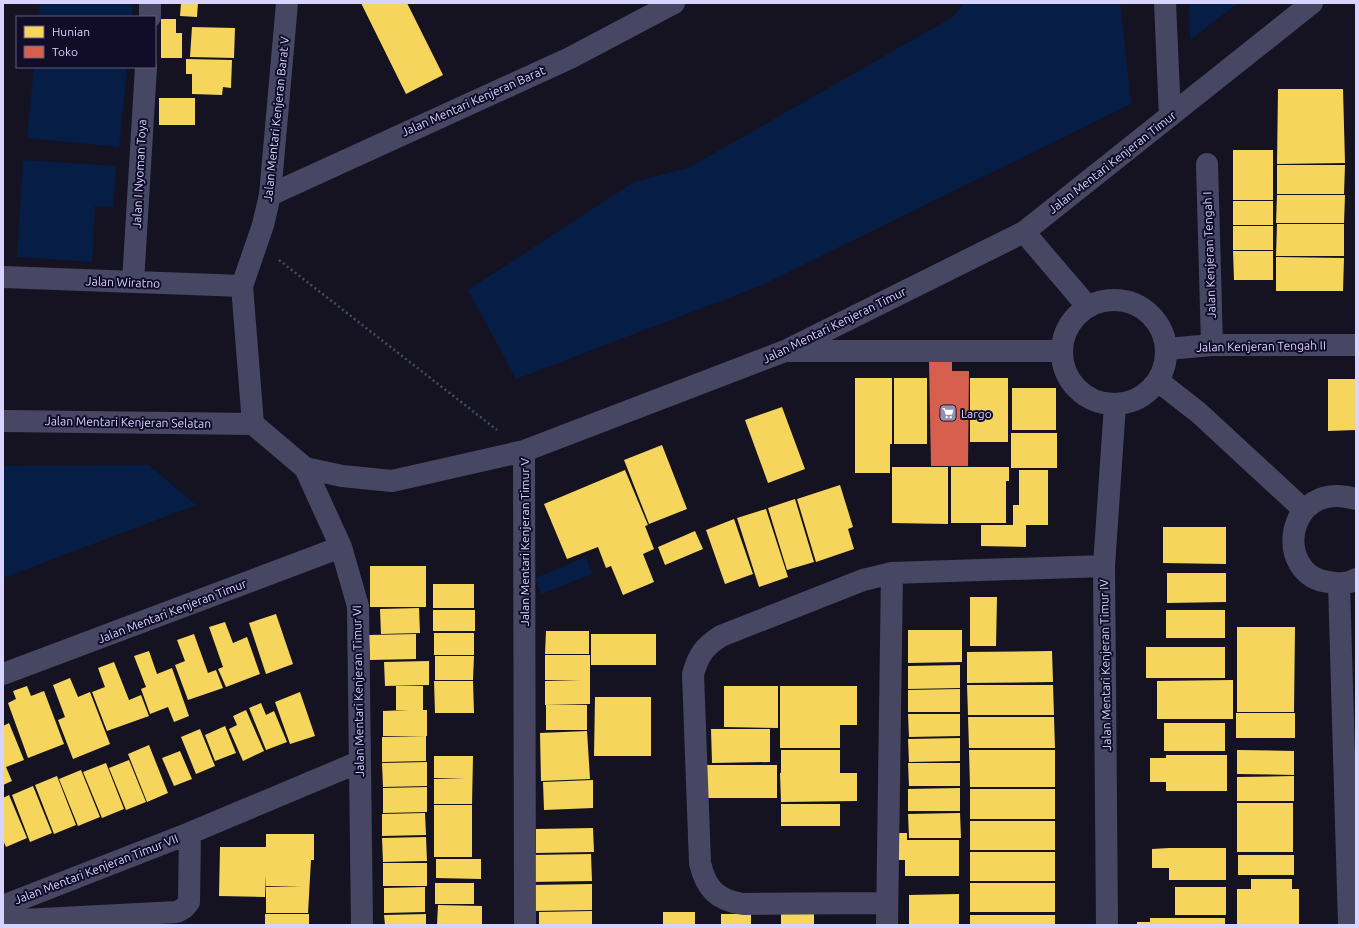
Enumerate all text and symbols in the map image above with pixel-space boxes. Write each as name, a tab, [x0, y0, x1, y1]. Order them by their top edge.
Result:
legend	[16, 16, 156, 68]
text: Hunian	[52, 25, 90, 38]
street label: Jalan Mentari Kenjeran Barat V	[261, 35, 291, 202]
text: Toko	[52, 45, 78, 58]
street label: Jalan Mentari Kenjeran Barat	[399, 63, 547, 139]
street label: Jalan Mentari Kenjeran Timur	[1046, 108, 1179, 216]
street label: Jalan I Nyoman Toya	[130, 119, 148, 229]
street label: Jalan Kenjeran Tengah I	[1200, 191, 1218, 319]
street label: Jalan Wiratno	[86, 274, 160, 290]
street label: Jalan Mentari Kenjeran Timur	[760, 284, 908, 365]
street label: Jalan Kenjeran Tengah II	[1196, 338, 1326, 354]
supermarket icon: Largo	[938, 403, 958, 423]
place label: Largo	[961, 407, 992, 420]
street label: Jalan Mentari Kenjeran Selatan	[45, 414, 211, 430]
street label: Jalan Mentari Kenjeran Timur V	[518, 457, 531, 626]
street label: Jalan Mentari Kenjeran Timur	[96, 576, 249, 645]
street label: Jalan Mentari Kenjeran Timur IV	[1097, 579, 1113, 751]
street label: Jalan Mentari Kenjeran Timur VI	[350, 605, 366, 777]
street label: Jalan Mentari Kenjeran Timur VII	[12, 832, 180, 906]

